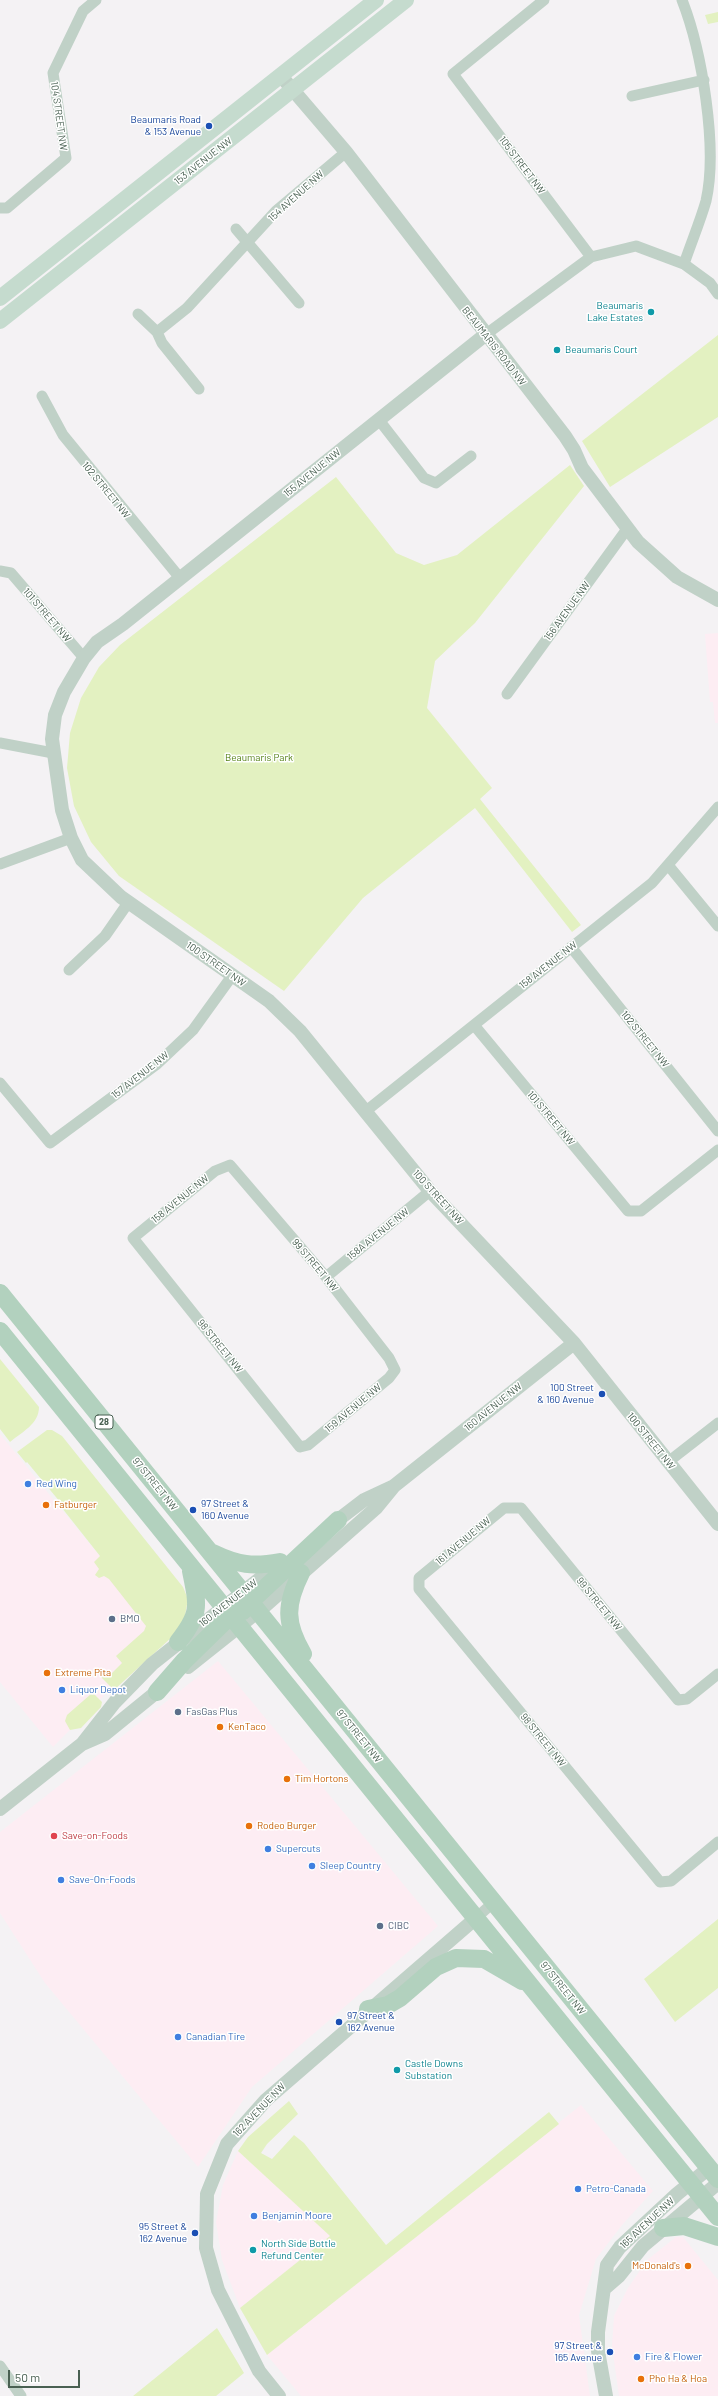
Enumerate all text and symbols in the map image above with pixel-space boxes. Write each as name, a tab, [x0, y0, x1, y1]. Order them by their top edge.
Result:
street label: 104 STREET NW	[48, 81, 70, 151]
place label: Beaumaris Road & 153 Avenue	[130, 114, 201, 138]
marker: Beaumaris Road & 153 Avenue	[204, 121, 214, 131]
street label: 105 STREET NW	[496, 134, 548, 196]
street label: 153 AVENUE NW	[172, 135, 234, 187]
street label: 154 AVENUE NW	[266, 168, 326, 224]
place label: Beaumaris Lake Estates	[587, 300, 643, 324]
street label: BEAUMARIS ROAD NW	[460, 304, 528, 388]
marker: Beaumaris Lake Estates	[646, 307, 656, 317]
place label: Beaumaris Court	[565, 344, 638, 356]
marker: Beaumaris Court	[552, 345, 562, 355]
street label: 155 AVENUE NW	[281, 446, 343, 500]
street label: 102 STREET NW	[80, 459, 132, 521]
street label: 156 AVENUE NW	[542, 579, 592, 643]
street label: 101 STREET NW	[20, 586, 74, 644]
park label: Beaumaris Park	[225, 752, 293, 764]
street label: 100 STREET NW	[184, 939, 248, 989]
street label: 158 AVENUE NW	[517, 939, 579, 991]
street label: 102 STREET NW	[619, 1008, 671, 1070]
street label: 157 AVENUE NW	[109, 1049, 171, 1101]
street label: 101 STREET NW	[525, 1088, 577, 1148]
street label: 100 STREET NW	[410, 1167, 466, 1227]
street label: 158 AVENUE NW	[149, 1172, 211, 1226]
street label: 158A AVENUE NW	[345, 1205, 411, 1263]
street label: 99 STREET NW	[289, 1236, 341, 1294]
street label: 98 STREET NW	[195, 1317, 245, 1375]
street label: 160 AVENUE NW	[462, 1380, 524, 1434]
street label: 159 AVENUE NW	[322, 1381, 384, 1435]
place label: 100 Street & 160 Avenue	[537, 1382, 594, 1406]
marker: 100 Street & 160 Avenue	[597, 1389, 607, 1399]
street label: 100 STREET NW	[624, 1410, 678, 1472]
road number: 28	[95, 1415, 113, 1429]
street label: 97 STREET NW	[130, 1455, 180, 1513]
place label: Red Wing	[36, 1478, 77, 1490]
marker: Red Wing	[23, 1479, 33, 1489]
place label: 97 Street & 160 Avenue	[201, 1498, 249, 1522]
place label: Fatburger	[54, 1499, 97, 1511]
marker: Fatburger	[41, 1500, 51, 1510]
marker: 97 Street & 160 Avenue	[188, 1505, 198, 1515]
street label: 161 AVENUE NW	[433, 1514, 493, 1568]
street label: 99 STREET NW	[574, 1575, 624, 1633]
street label: 160 AVENUE NW	[197, 1577, 259, 1629]
place label: BMO	[120, 1613, 140, 1625]
marker: BMO	[107, 1614, 117, 1624]
place label: Extreme Pita	[55, 1667, 111, 1679]
marker: Extreme Pita	[42, 1668, 52, 1678]
place label: Liquor Depot	[70, 1684, 126, 1696]
marker: Liquor Depot	[57, 1685, 67, 1695]
place label: FasGas Plus	[186, 1706, 238, 1718]
marker: FasGas Plus	[173, 1707, 183, 1717]
street label: 97 STREET NW	[334, 1707, 384, 1765]
street label: 98 STREET NW	[518, 1711, 568, 1769]
place label: KenTaco	[228, 1721, 266, 1733]
marker: KenTaco	[215, 1722, 225, 1732]
place label: Tim Hortons	[295, 1773, 348, 1785]
marker: Tim Hortons	[282, 1774, 292, 1784]
place label: Rodeo Burger	[257, 1820, 316, 1832]
marker: Rodeo Burger	[244, 1821, 254, 1831]
place label: Save-on-Foods	[62, 1830, 128, 1842]
marker: Save-on-Foods	[49, 1831, 59, 1841]
place label: Supercuts	[276, 1843, 321, 1855]
marker: Supercuts	[263, 1844, 273, 1854]
place label: Sleep Country	[320, 1860, 381, 1872]
marker: Sleep Country	[307, 1861, 317, 1871]
place label: Save-On-Foods	[69, 1874, 136, 1886]
marker: Save-On-Foods	[56, 1875, 66, 1885]
place label: CIBC	[388, 1920, 409, 1932]
marker: CIBC	[375, 1921, 385, 1931]
street label: 97 STREET NW	[538, 1959, 588, 2017]
place label: 97 Street & 162 Avenue	[347, 2010, 395, 2034]
marker: 97 Street & 162 Avenue	[334, 2017, 344, 2027]
place label: Canadian Tire	[186, 2031, 245, 2043]
marker: Canadian Tire	[173, 2032, 183, 2042]
place label: Castle Downs Substation	[405, 2058, 463, 2082]
marker: Castle Downs Substation	[392, 2065, 402, 2075]
street label: 162 AVENUE NW	[230, 2081, 288, 2139]
place label: Petro-Canada	[586, 2183, 646, 2195]
marker: Petro-Canada	[573, 2184, 583, 2194]
street label: 165 AVENUE NW	[617, 2195, 677, 2251]
place label: Benjamin Moore	[262, 2210, 332, 2222]
marker: Benjamin Moore	[249, 2211, 259, 2221]
place label: 95 Street & 162 Avenue	[139, 2221, 187, 2244]
marker: 95 Street & 162 Avenue	[190, 2228, 200, 2238]
place label: North Side Bottle Refund Center	[261, 2238, 336, 2262]
marker: North Side Bottle Refund Center	[248, 2245, 258, 2255]
place label: McDonald's	[632, 2260, 680, 2272]
marker: McDonald's	[683, 2261, 693, 2271]
place label: 97 Street & 165 Avenue	[554, 2340, 602, 2364]
marker: 97 Street & 165 Avenue	[605, 2347, 615, 2357]
place label: Fire & Flower	[645, 2351, 702, 2363]
marker: Fire & Flower	[632, 2352, 642, 2362]
scale bar	[10, 2362, 82, 2388]
text: 50 m	[15, 2370, 40, 2384]
place label: Pho Ha & Hoa	[649, 2373, 707, 2385]
marker: Pho Ha & Hoa	[636, 2374, 646, 2384]

